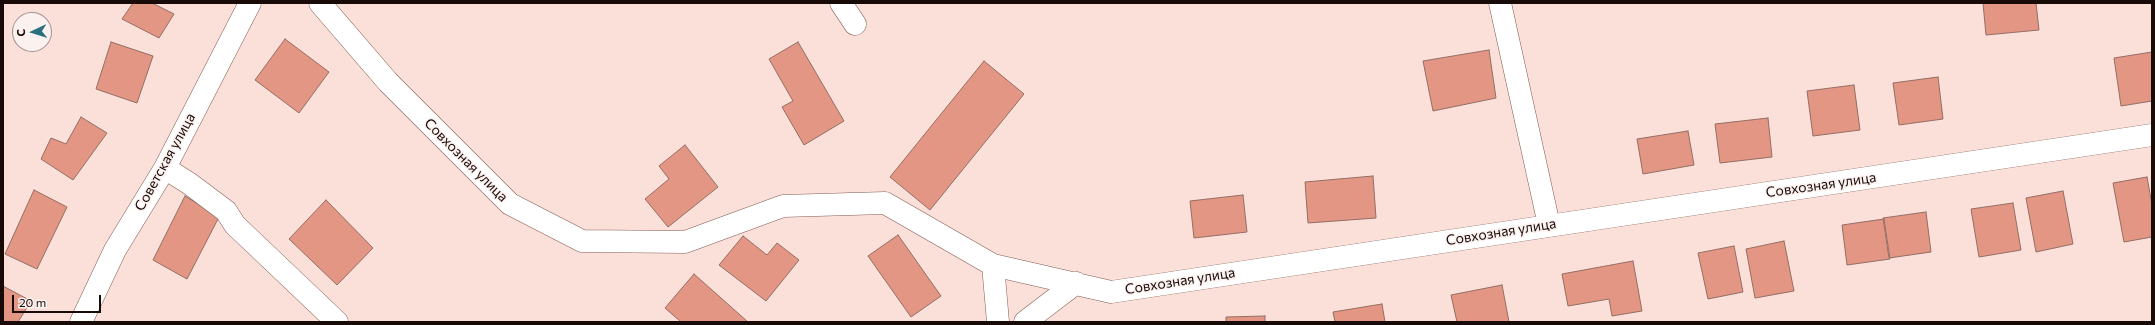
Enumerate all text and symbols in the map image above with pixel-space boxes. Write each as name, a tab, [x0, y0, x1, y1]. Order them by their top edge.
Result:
north arrow	[12, 12, 52, 52]
text: С	[14, 29, 27, 37]
street label: Советская улица	[131, 110, 199, 214]
street label: Совхозная улица	[421, 115, 511, 205]
street label: Совхозная улица	[1765, 169, 1877, 201]
street label: Совхозная улица	[1445, 215, 1557, 249]
street label: Совхозная улица	[1124, 264, 1236, 298]
scale bar	[14, 287, 103, 313]
text: 20 m	[19, 295, 46, 309]

